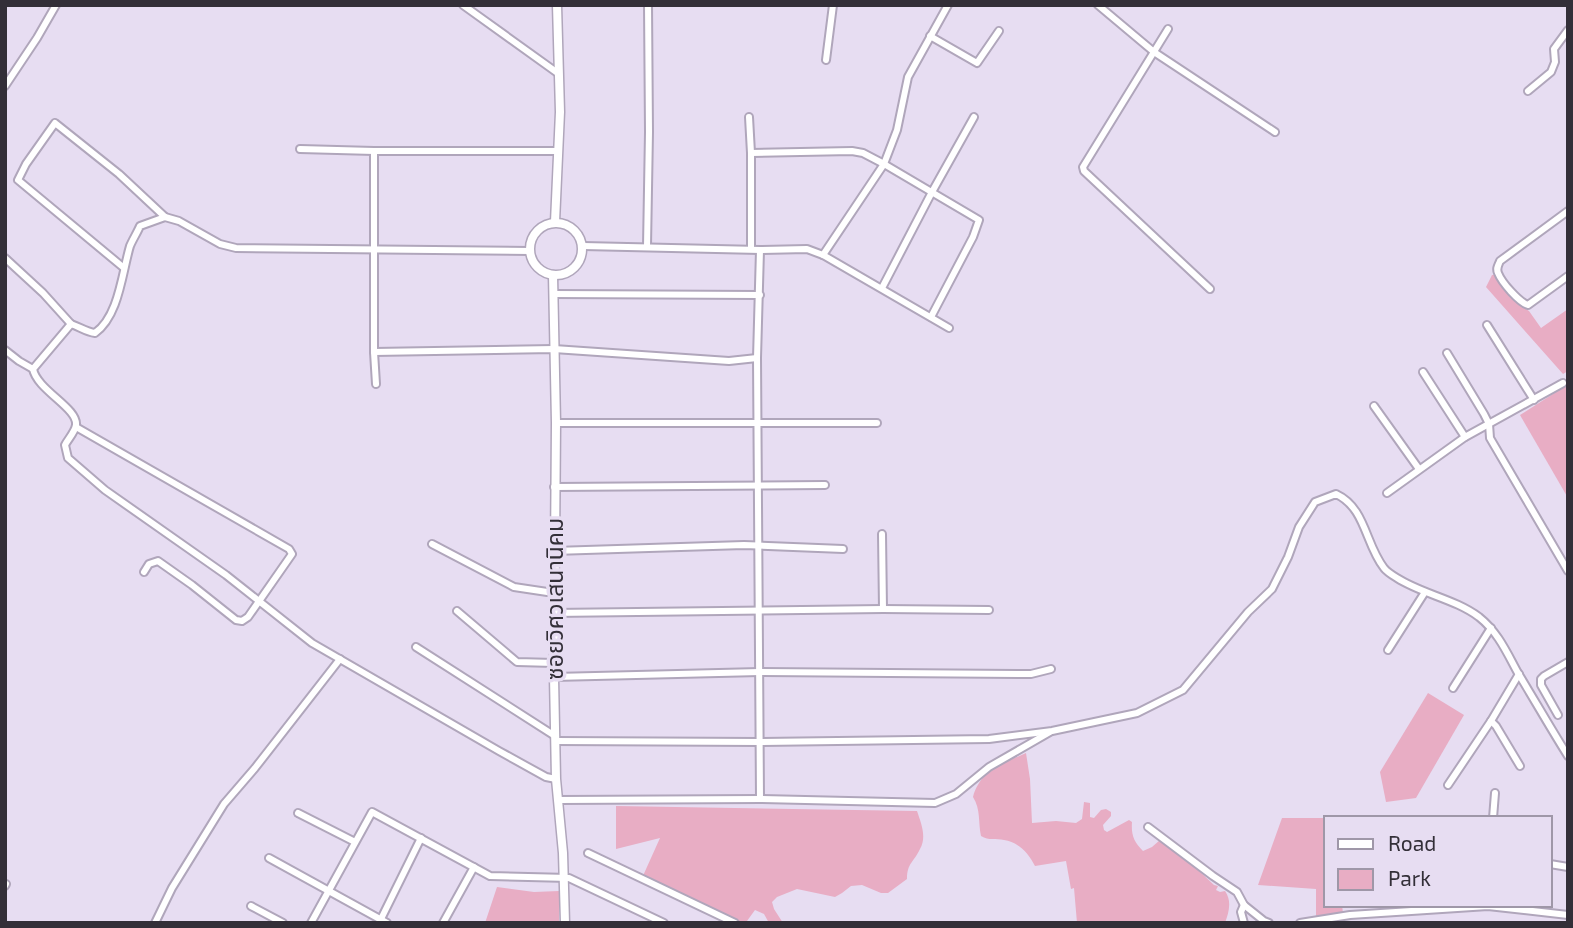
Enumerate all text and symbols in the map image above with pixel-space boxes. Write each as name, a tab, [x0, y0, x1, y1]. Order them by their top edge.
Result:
street label: ซอยวิศวเสนานิคม	[540, 518, 568, 680]
legend	[1324, 816, 1552, 907]
text: Road	[1388, 830, 1436, 855]
text: Park	[1388, 865, 1431, 890]

